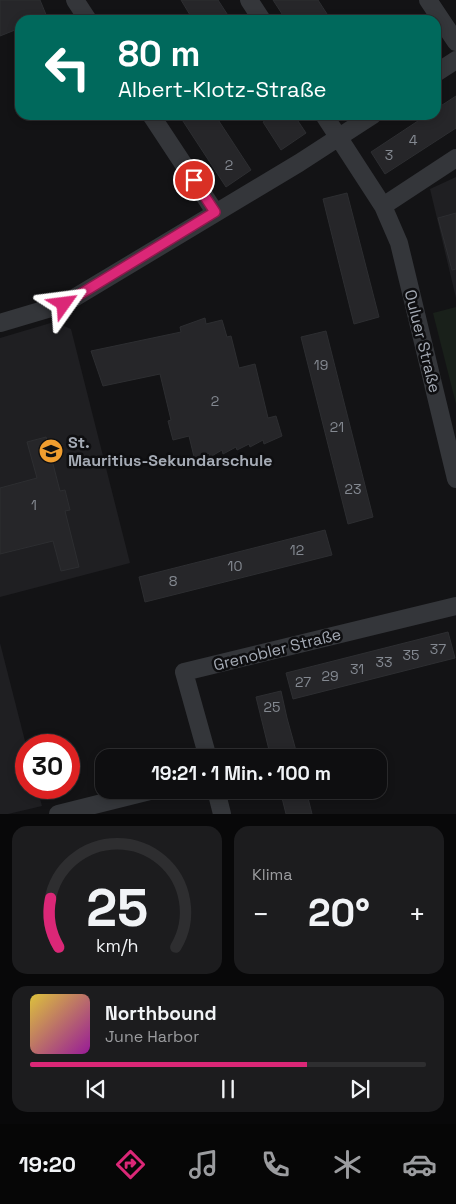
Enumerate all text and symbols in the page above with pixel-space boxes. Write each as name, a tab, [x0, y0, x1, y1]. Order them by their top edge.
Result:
text: 80 m	[118, 32, 200, 76]
icon: left	[35, 35, 100, 100]
text: Albert-Klotz-Straße	[118, 75, 327, 103]
house number: 4	[409, 131, 418, 149]
house number: 3	[385, 146, 393, 164]
house number: 2	[225, 156, 233, 174]
pin	[173, 159, 215, 201]
icon: arrive	[180, 166, 208, 194]
position arrow	[37, 277, 89, 329]
street label: Ouluer Straße	[400, 287, 445, 395]
house number: 19	[314, 356, 328, 374]
house number: 2	[211, 392, 219, 410]
house number: 21	[330, 418, 344, 436]
place label: St. Mauritius-Sekundarschule	[68, 432, 272, 471]
school or university icon: St. Mauritius-Sekundarschule	[38, 438, 64, 464]
house number: 23	[345, 480, 361, 498]
house number: 1	[31, 496, 37, 514]
house number: 12	[290, 541, 304, 559]
house number: 10	[228, 557, 242, 575]
house number: 8	[169, 572, 178, 590]
street label: Grenobler Straße	[211, 623, 343, 676]
house number: 37	[430, 640, 446, 658]
house number: 35	[403, 646, 419, 664]
house number: 33	[376, 653, 392, 671]
house number: 31	[350, 660, 364, 678]
house number: 29	[322, 667, 338, 685]
house number: 27	[295, 673, 311, 691]
house number: 25	[264, 698, 280, 716]
speed limit sign: 30	[15, 734, 80, 799]
text: 19:21 · 1 Min. · 100 m	[151, 761, 331, 786]
text: Klima	[252, 864, 293, 885]
text: 25	[86, 875, 148, 941]
text: 20°	[308, 889, 370, 937]
text: −	[252, 896, 269, 932]
text: +	[409, 896, 426, 932]
text: km/h	[96, 934, 138, 957]
text: Northbound	[105, 1001, 217, 1026]
text: June Harbor	[105, 1026, 199, 1047]
icon: previous	[82, 1075, 110, 1103]
icon: pause	[214, 1075, 242, 1103]
icon: next	[346, 1075, 374, 1103]
icon: directions	[113, 1147, 148, 1182]
icon: music	[186, 1147, 221, 1182]
icon: phone	[258, 1147, 293, 1182]
icon: climate	[330, 1147, 365, 1182]
icon: car	[402, 1147, 437, 1182]
text: 19:20	[19, 1150, 76, 1178]

